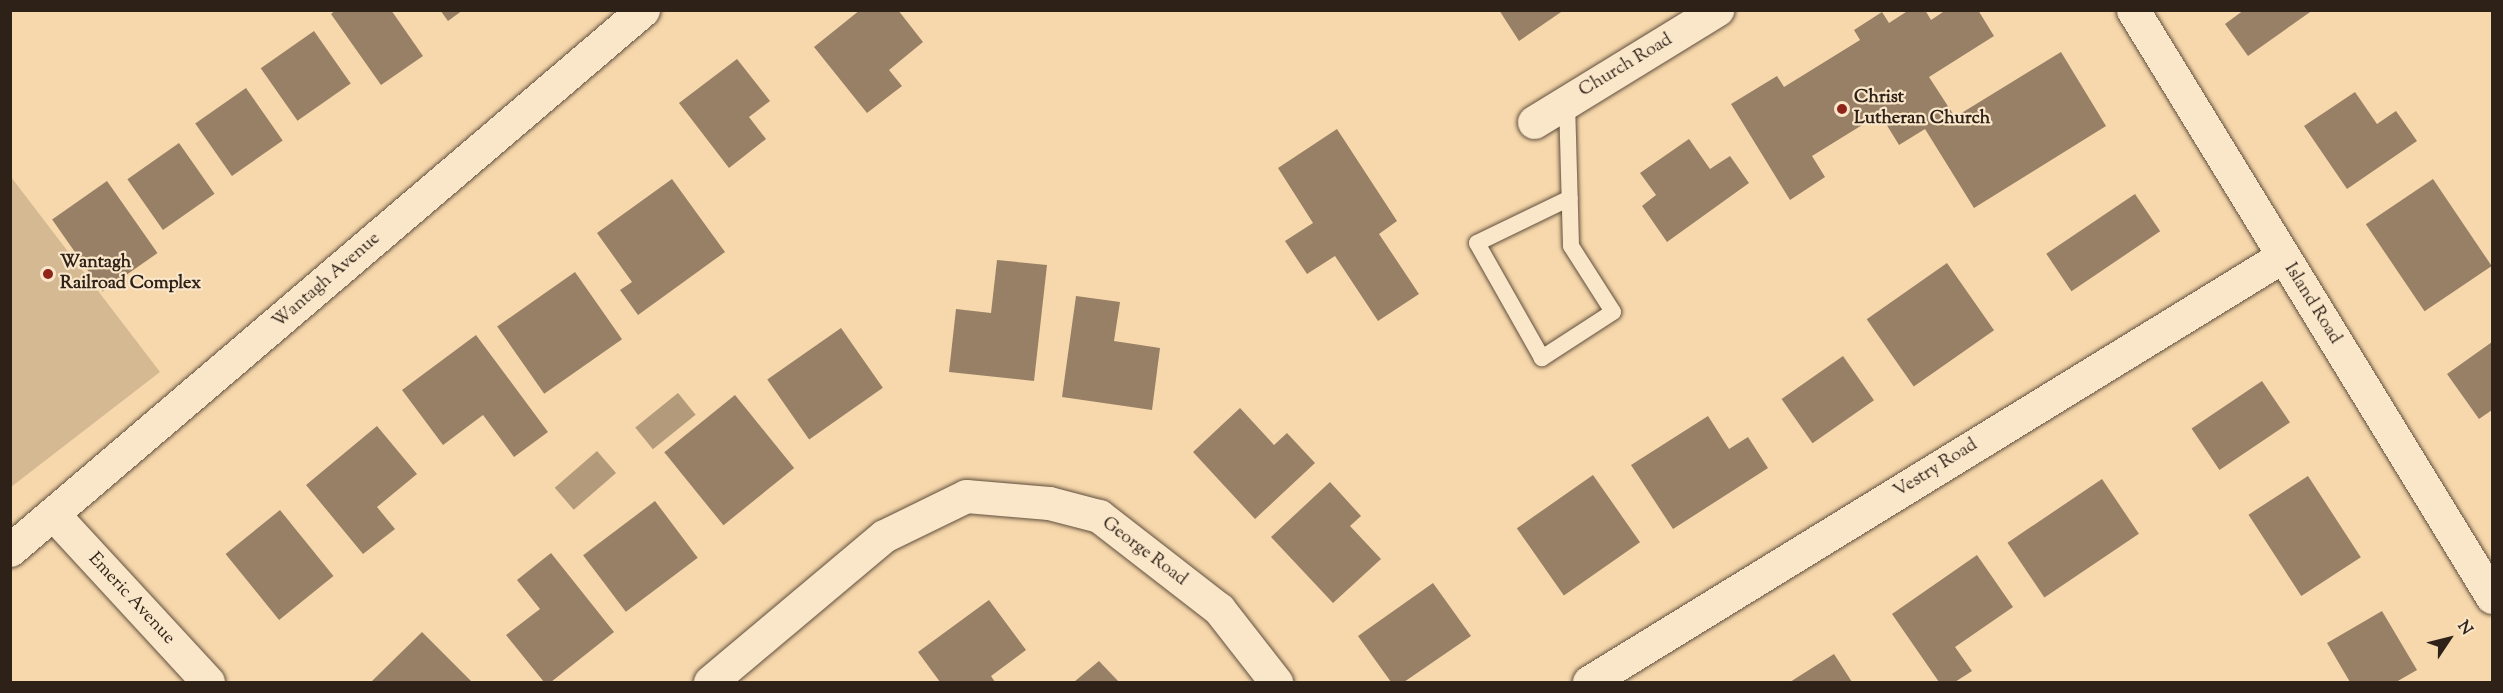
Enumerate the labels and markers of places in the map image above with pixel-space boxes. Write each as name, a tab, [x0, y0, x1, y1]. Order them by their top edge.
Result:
place label: Christ Lutheran Church	[1854, 88, 1990, 130]
marker: Christ Lutheran Church	[1835, 102, 1849, 116]
place label: Wantagh Railroad Complex	[60, 253, 201, 296]
marker: Wantagh Railroad Complex	[41, 267, 55, 281]

